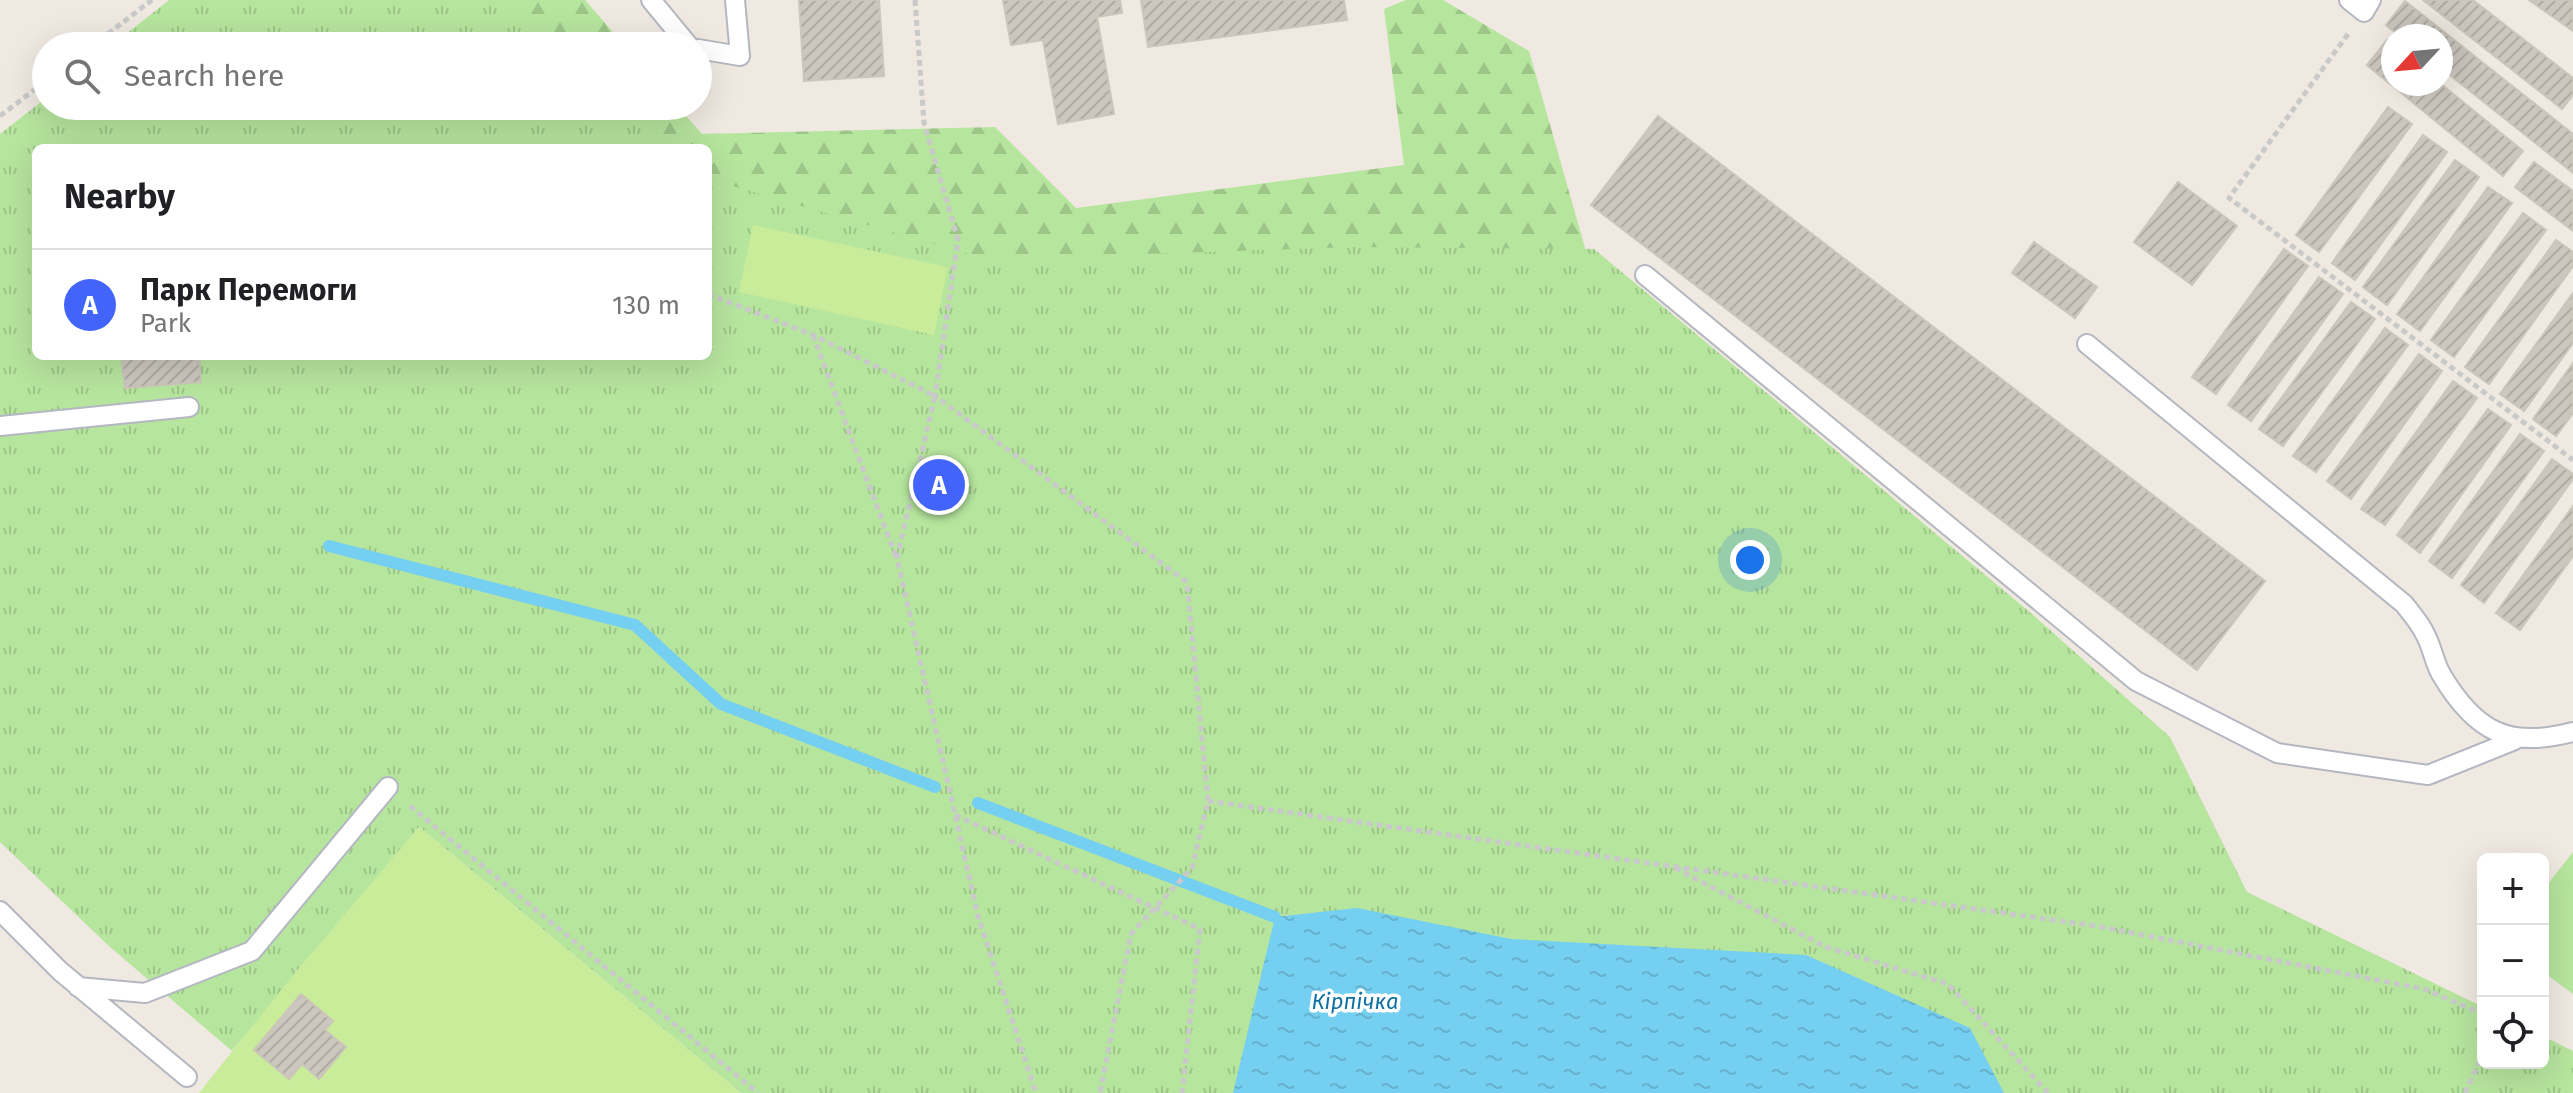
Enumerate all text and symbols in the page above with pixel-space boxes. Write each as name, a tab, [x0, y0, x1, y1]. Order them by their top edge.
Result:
north arrow	[2381, 24, 2453, 96]
search box	[32, 32, 712, 120]
icon: search	[60, 54, 104, 98]
text: Search here	[124, 58, 284, 94]
text: Nearby	[64, 176, 175, 217]
text: Парк Перемоги	[140, 272, 357, 308]
text: A	[82, 290, 98, 321]
text: 130 m	[612, 290, 680, 321]
text: Park	[140, 308, 191, 339]
pin: A	[913, 455, 965, 515]
your location	[1730, 540, 1770, 580]
map controls	[2477, 853, 2549, 1069]
button: +	[2477, 853, 2549, 925]
button: −	[2477, 925, 2549, 997]
water label: Кірпічка	[1312, 988, 1399, 1015]
button: locate	[2477, 997, 2549, 1069]

